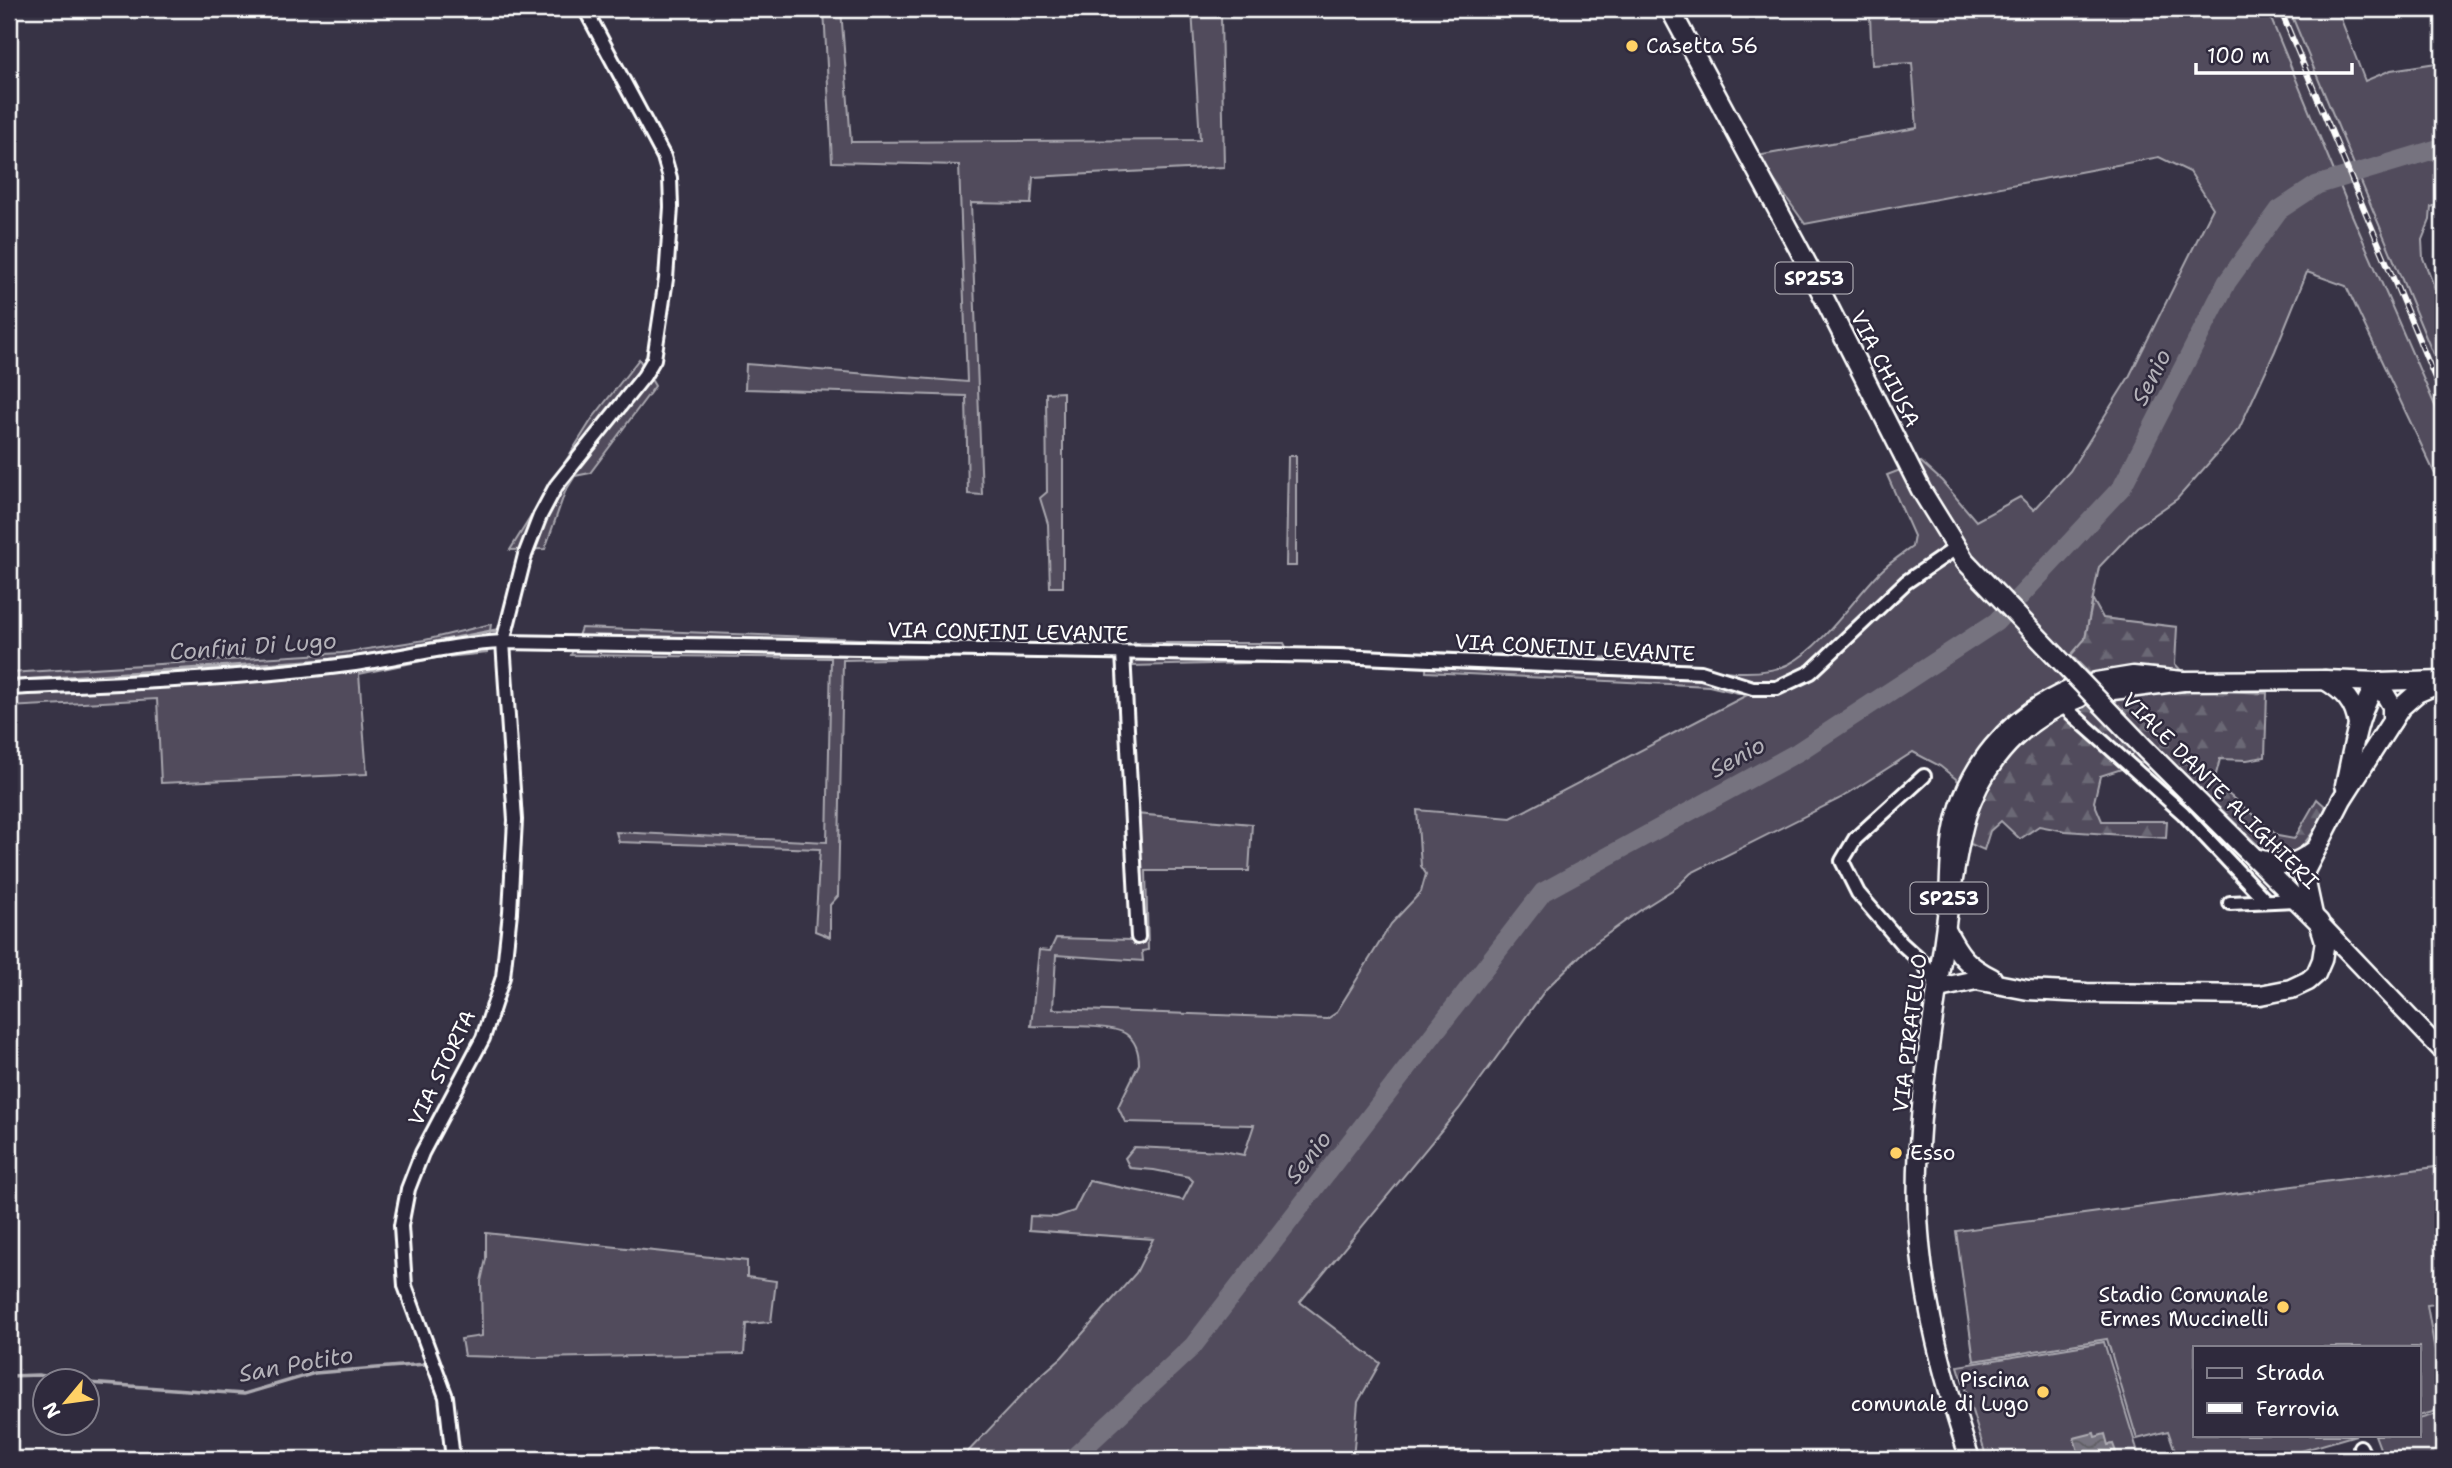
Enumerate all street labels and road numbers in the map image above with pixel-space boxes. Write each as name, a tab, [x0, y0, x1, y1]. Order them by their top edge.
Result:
road number: SP253	[1776, 262, 1853, 294]
street label: VIA CHIUSA	[1844, 306, 1926, 432]
street label: VIA CONFINI LEVANTE	[887, 616, 1129, 648]
street label: VIA CONFINI LEVANTE	[1454, 628, 1696, 668]
street label: VIALE DANTE ALIGHIERI	[2115, 686, 2325, 896]
road number: SP253	[1910, 882, 1988, 914]
street label: VIA PIRATELLO	[1886, 952, 1934, 1114]
street label: VIA STORTA	[402, 1005, 482, 1131]

